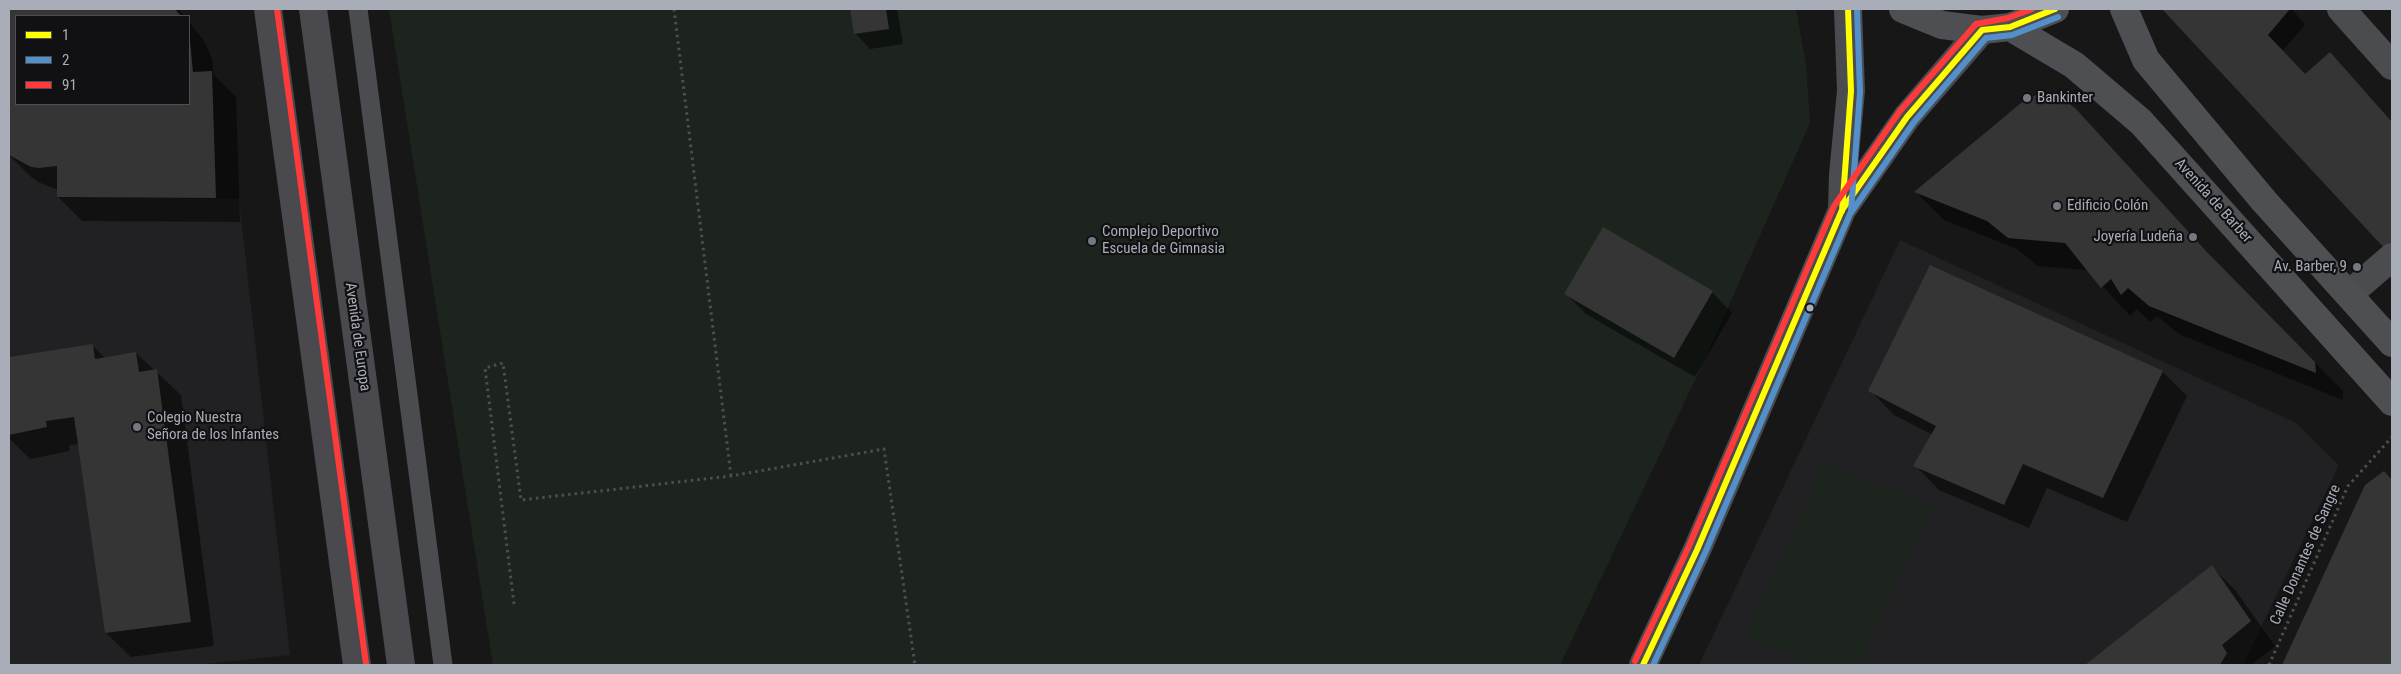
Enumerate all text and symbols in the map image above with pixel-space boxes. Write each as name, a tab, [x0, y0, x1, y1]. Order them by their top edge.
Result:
legend	[15, 15, 190, 105]
text: 1	[62, 26, 69, 44]
text: 2	[62, 51, 69, 69]
text: 91	[62, 76, 77, 94]
place label: Bankinter	[2037, 89, 2093, 107]
marker: Bankinter	[2021, 92, 2033, 104]
street label: Avenida de Barber	[2170, 155, 2256, 247]
place label: Edificio Colón	[2067, 197, 2148, 215]
marker: Edificio Colón	[2051, 200, 2063, 212]
place label: Complejo Deportivo Escuela de Gimnasia	[1102, 223, 1225, 258]
place label: Joyería Ludeña	[2093, 228, 2183, 246]
marker: Joyería Ludeña	[2187, 231, 2199, 243]
marker: Complejo Deportivo Escuela de Gimnasia	[1086, 235, 1098, 247]
place label: Av. Barber, 9	[2274, 258, 2347, 276]
marker: Av. Barber, 9	[2351, 261, 2363, 273]
street label: Avenida de Europa	[340, 282, 374, 392]
unlabelled marker	[1805, 303, 1815, 313]
place label: Colegio Nuestra Señora de los Infantes	[147, 409, 279, 444]
marker: Colegio Nuestra Señora de los Infantes	[131, 421, 143, 433]
street label: Calle Donantes de Sangre	[2267, 482, 2345, 628]

